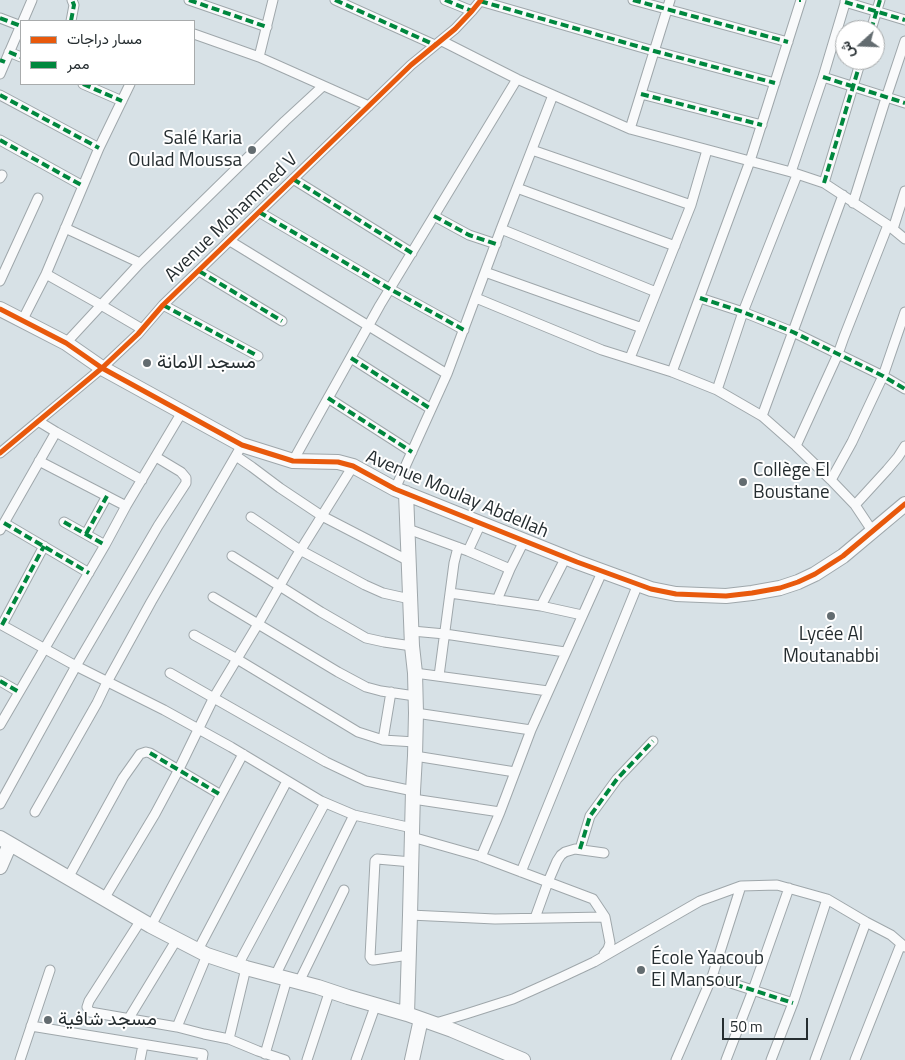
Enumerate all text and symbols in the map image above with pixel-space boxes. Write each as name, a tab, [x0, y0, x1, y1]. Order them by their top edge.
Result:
legend	[20, 20, 195, 85]
north arrow	[835, 20, 885, 70]
text: مسار دراجات	[67, 27, 142, 50]
text: ش	[834, 38, 859, 61]
text: ممر	[67, 52, 89, 75]
place label: Salé Karia Oulad Moussa	[128, 128, 242, 172]
marker: Salé Karia Oulad Moussa	[246, 144, 258, 156]
street label: Avenue Mohammed V	[161, 149, 303, 287]
place label: مسجد الامانة	[157, 352, 256, 374]
marker: مسجد الامانة	[141, 357, 153, 369]
street label: Avenue Moulay Abdellah	[362, 446, 552, 544]
place label: Collège El Boustane	[753, 460, 830, 504]
marker: Collège El Boustane	[737, 476, 749, 488]
marker: Lycée Al Moutanabbi	[825, 610, 837, 622]
place label: Lycée Al Moutanabbi	[783, 624, 879, 668]
place label: École Yaacoub El Mansour	[651, 948, 764, 992]
marker: École Yaacoub El Mansour	[635, 964, 647, 976]
scale bar	[725, 1008, 811, 1040]
place label: مسجد شافية	[58, 1009, 157, 1031]
marker: مسجد شافية	[42, 1014, 54, 1026]
text: 50 m	[730, 1015, 763, 1038]

